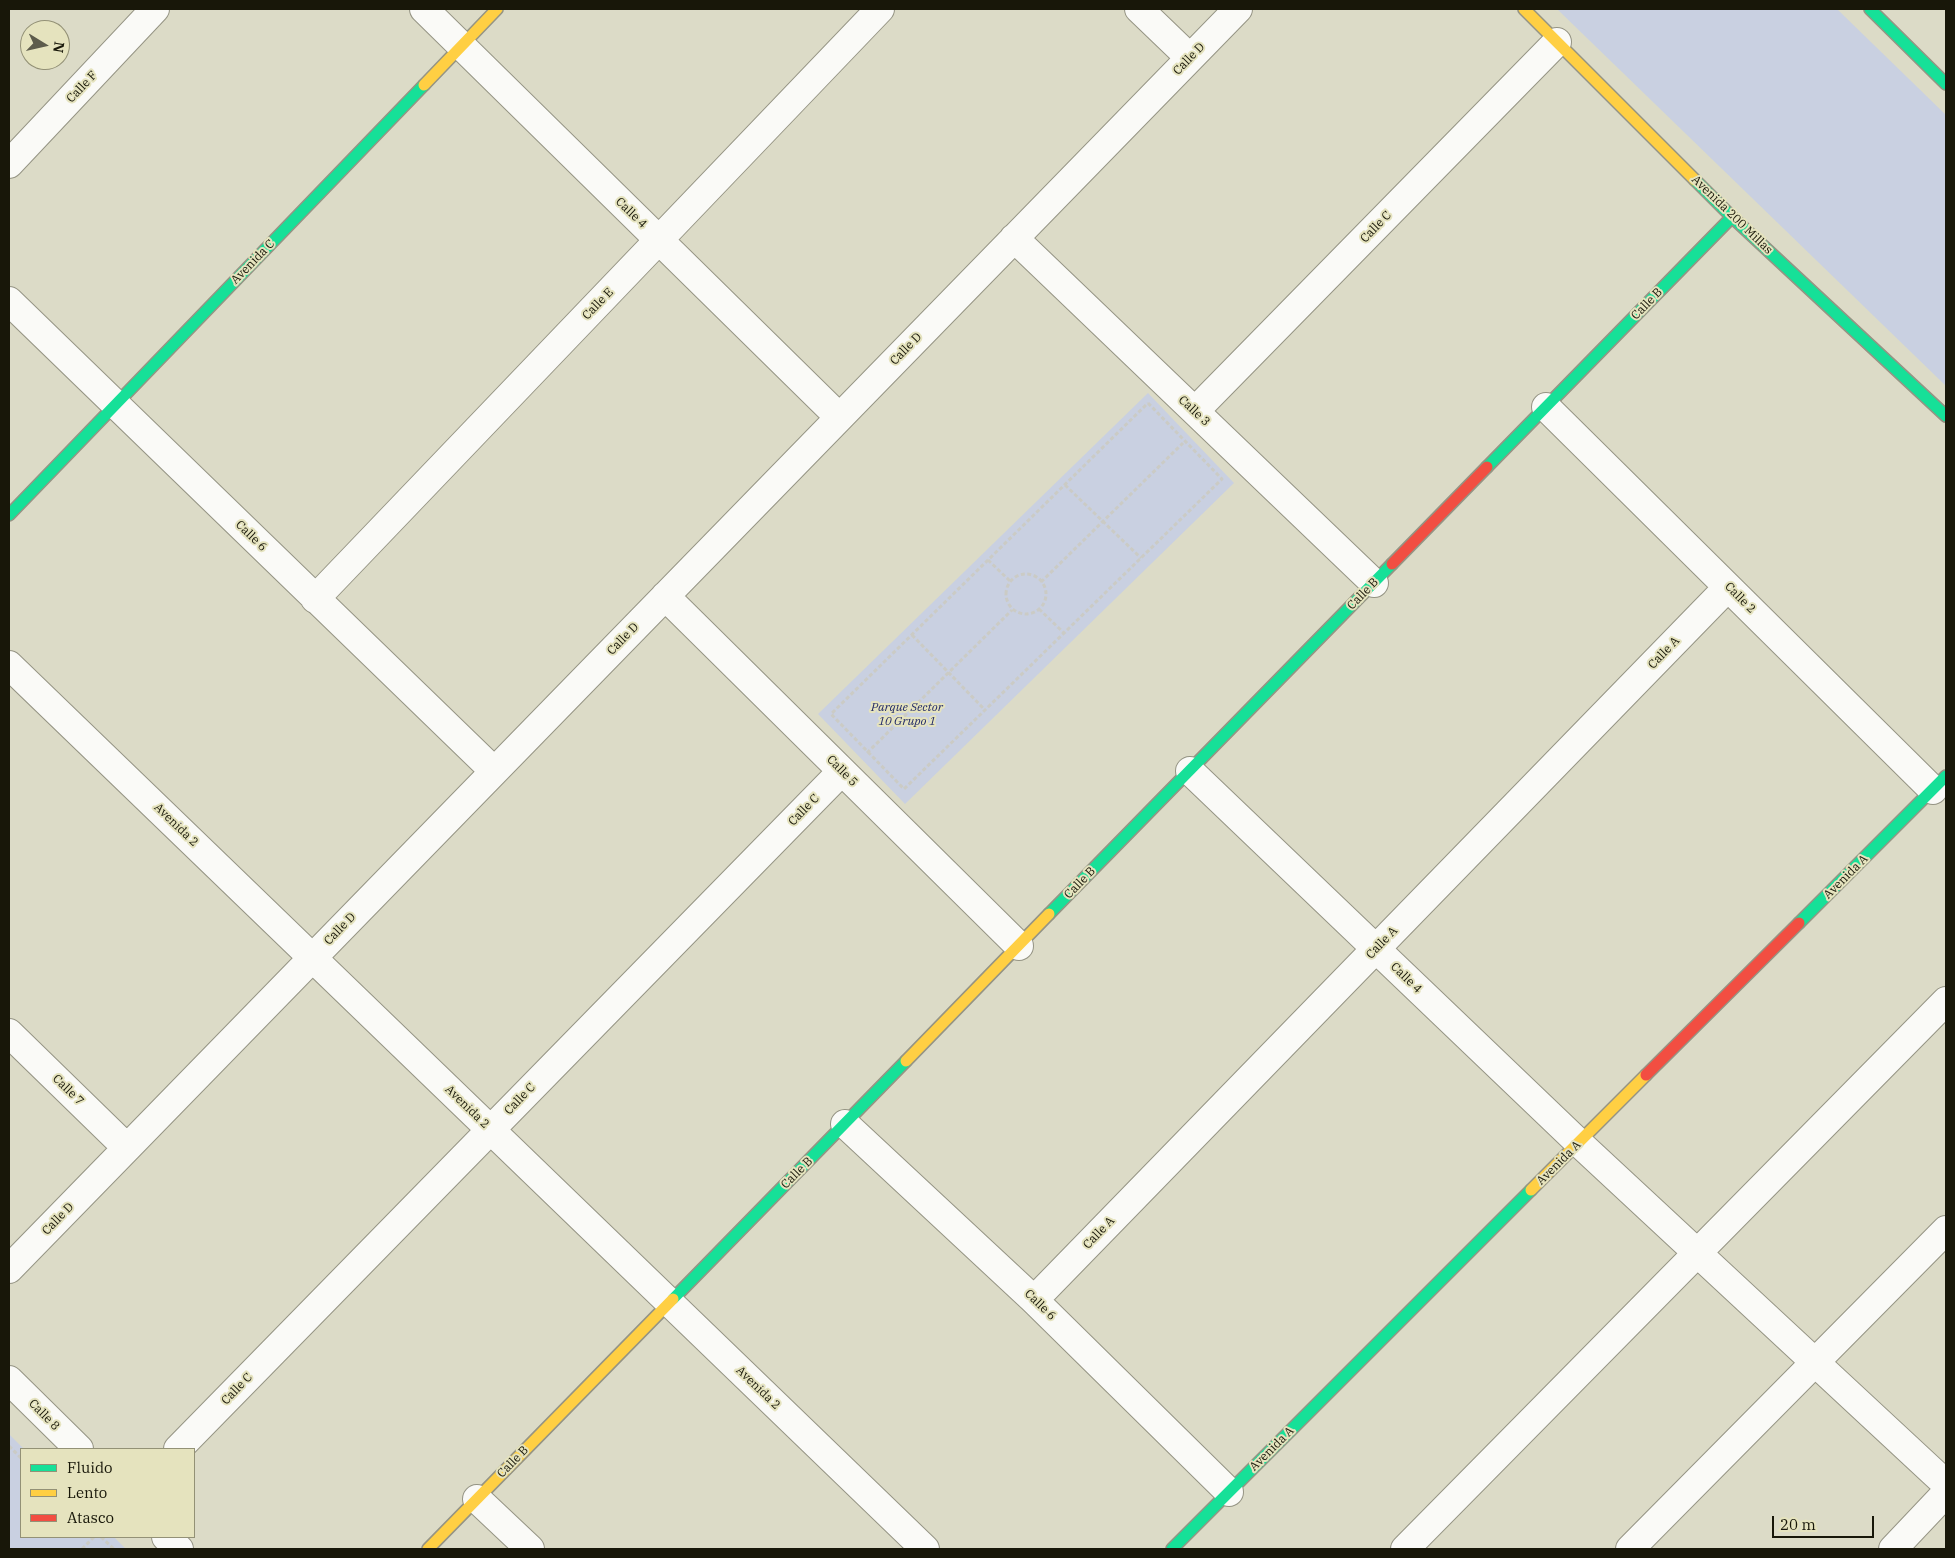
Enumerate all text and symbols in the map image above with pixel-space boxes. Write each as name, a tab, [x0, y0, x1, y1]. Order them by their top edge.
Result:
north arrow	[20, 20, 70, 70]
text: N	[49, 40, 69, 54]
street label: Calle D	[1170, 40, 1208, 78]
street label: Calle F	[64, 68, 100, 106]
street label: Avenida 200 Millas	[1689, 173, 1775, 257]
street label: Calle 4	[612, 195, 650, 231]
street label: Calle C	[1357, 208, 1395, 246]
street label: Avenida C	[228, 237, 278, 287]
street label: Calle E	[580, 285, 616, 323]
street label: Calle B	[1628, 285, 1666, 323]
street label: Calle D	[887, 330, 925, 368]
street label: Calle 3	[1175, 393, 1213, 429]
street label: Calle 6	[232, 518, 270, 554]
street label: Calle B	[1344, 575, 1382, 613]
street label: Calle 2	[1722, 580, 1758, 616]
street label: Calle D	[604, 620, 642, 658]
street label: Calle A	[1645, 634, 1683, 672]
park label: Parque Sector 10 Grupo 1	[871, 701, 943, 729]
street label: Calle 5	[824, 753, 860, 789]
street label: Calle C	[785, 791, 823, 829]
street label: Avenida 2	[151, 800, 201, 850]
street label: Avenida A	[1821, 852, 1871, 902]
street label: Calle B	[1061, 864, 1099, 902]
street label: Calle D	[321, 910, 359, 948]
street label: Calle A	[1363, 924, 1401, 962]
street label: Calle 4	[1387, 960, 1425, 996]
street label: Calle 7	[49, 1072, 87, 1108]
street label: Calle C	[501, 1080, 539, 1118]
street label: Avenida 2	[442, 1082, 492, 1132]
street label: Avenida A	[1534, 1138, 1584, 1188]
street label: Calle B	[778, 1154, 816, 1192]
street label: Calle D	[39, 1200, 77, 1238]
street label: Calle A	[1080, 1214, 1118, 1252]
street label: Calle 6	[1021, 1287, 1059, 1323]
street label: Avenida 2	[733, 1363, 783, 1413]
street label: Calle C	[218, 1370, 256, 1408]
street label: Calle 8	[26, 1397, 62, 1433]
street label: Avenida A	[1247, 1424, 1297, 1474]
street label: Calle B	[494, 1443, 532, 1481]
legend	[20, 1448, 195, 1538]
text: Fluido	[67, 1458, 112, 1477]
text: Lento	[67, 1483, 107, 1502]
scale bar	[1775, 1506, 1878, 1538]
text: Atasco	[67, 1508, 114, 1527]
text: 20 m	[1780, 1515, 1816, 1534]

